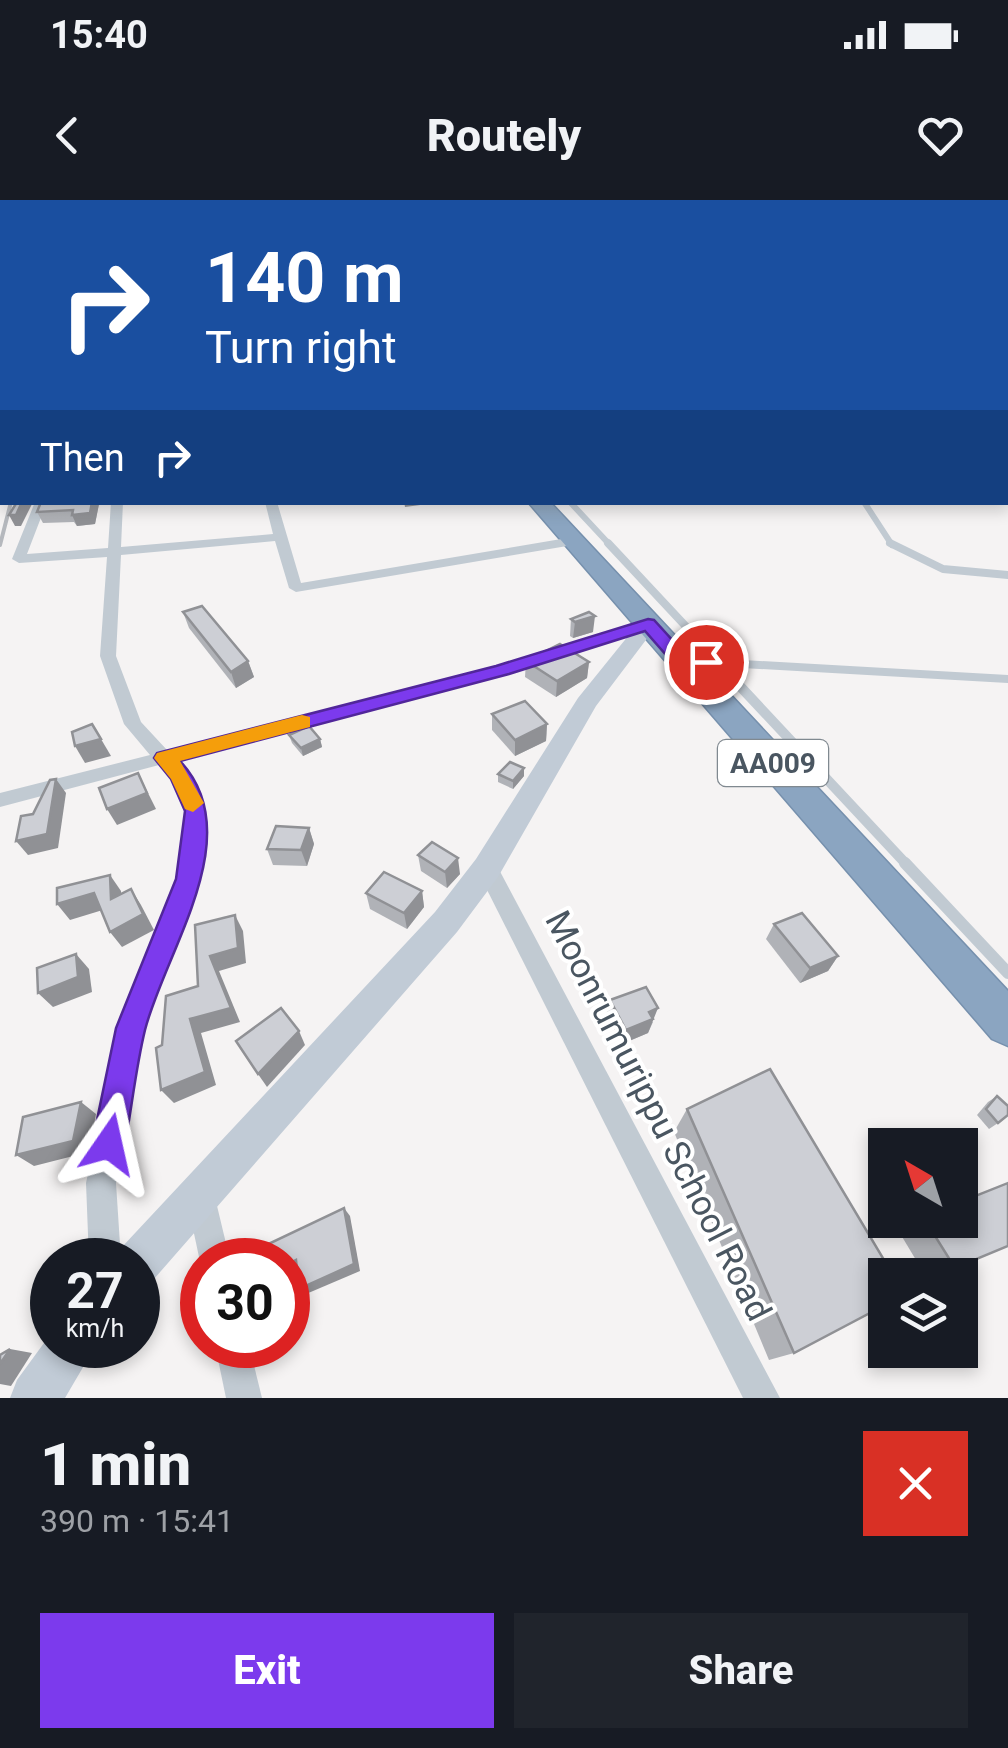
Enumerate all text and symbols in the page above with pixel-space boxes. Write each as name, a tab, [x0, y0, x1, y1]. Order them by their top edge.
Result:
text: 15:40	[50, 13, 148, 57]
icon: back	[40, 108, 95, 163]
icon: heart	[913, 108, 968, 163]
text: Routely	[427, 109, 581, 162]
text: 140 m	[205, 237, 404, 319]
icon: right	[40, 240, 170, 370]
text: Turn right	[205, 321, 397, 374]
icon: right	[145, 430, 200, 485]
text: Then	[40, 436, 125, 480]
pin	[664, 620, 749, 705]
icon: arrive	[679, 635, 734, 690]
road number: AA009	[718, 740, 828, 786]
street label: Moonrumurippu School Road	[537, 904, 779, 1328]
position arrow	[57, 1092, 161, 1196]
north arrow	[868, 1128, 978, 1238]
map controls	[868, 1128, 978, 1368]
speed limit sign: 30	[180, 1238, 310, 1368]
button: layers	[868, 1258, 978, 1368]
text: 27	[66, 1262, 124, 1320]
text: km/h	[66, 1314, 124, 1343]
text: 1 min	[40, 1429, 191, 1500]
button: close	[863, 1431, 968, 1536]
text: 390 m · 15:41	[40, 1502, 234, 1540]
button: Exit	[40, 1613, 494, 1728]
button: Share	[514, 1613, 968, 1728]

